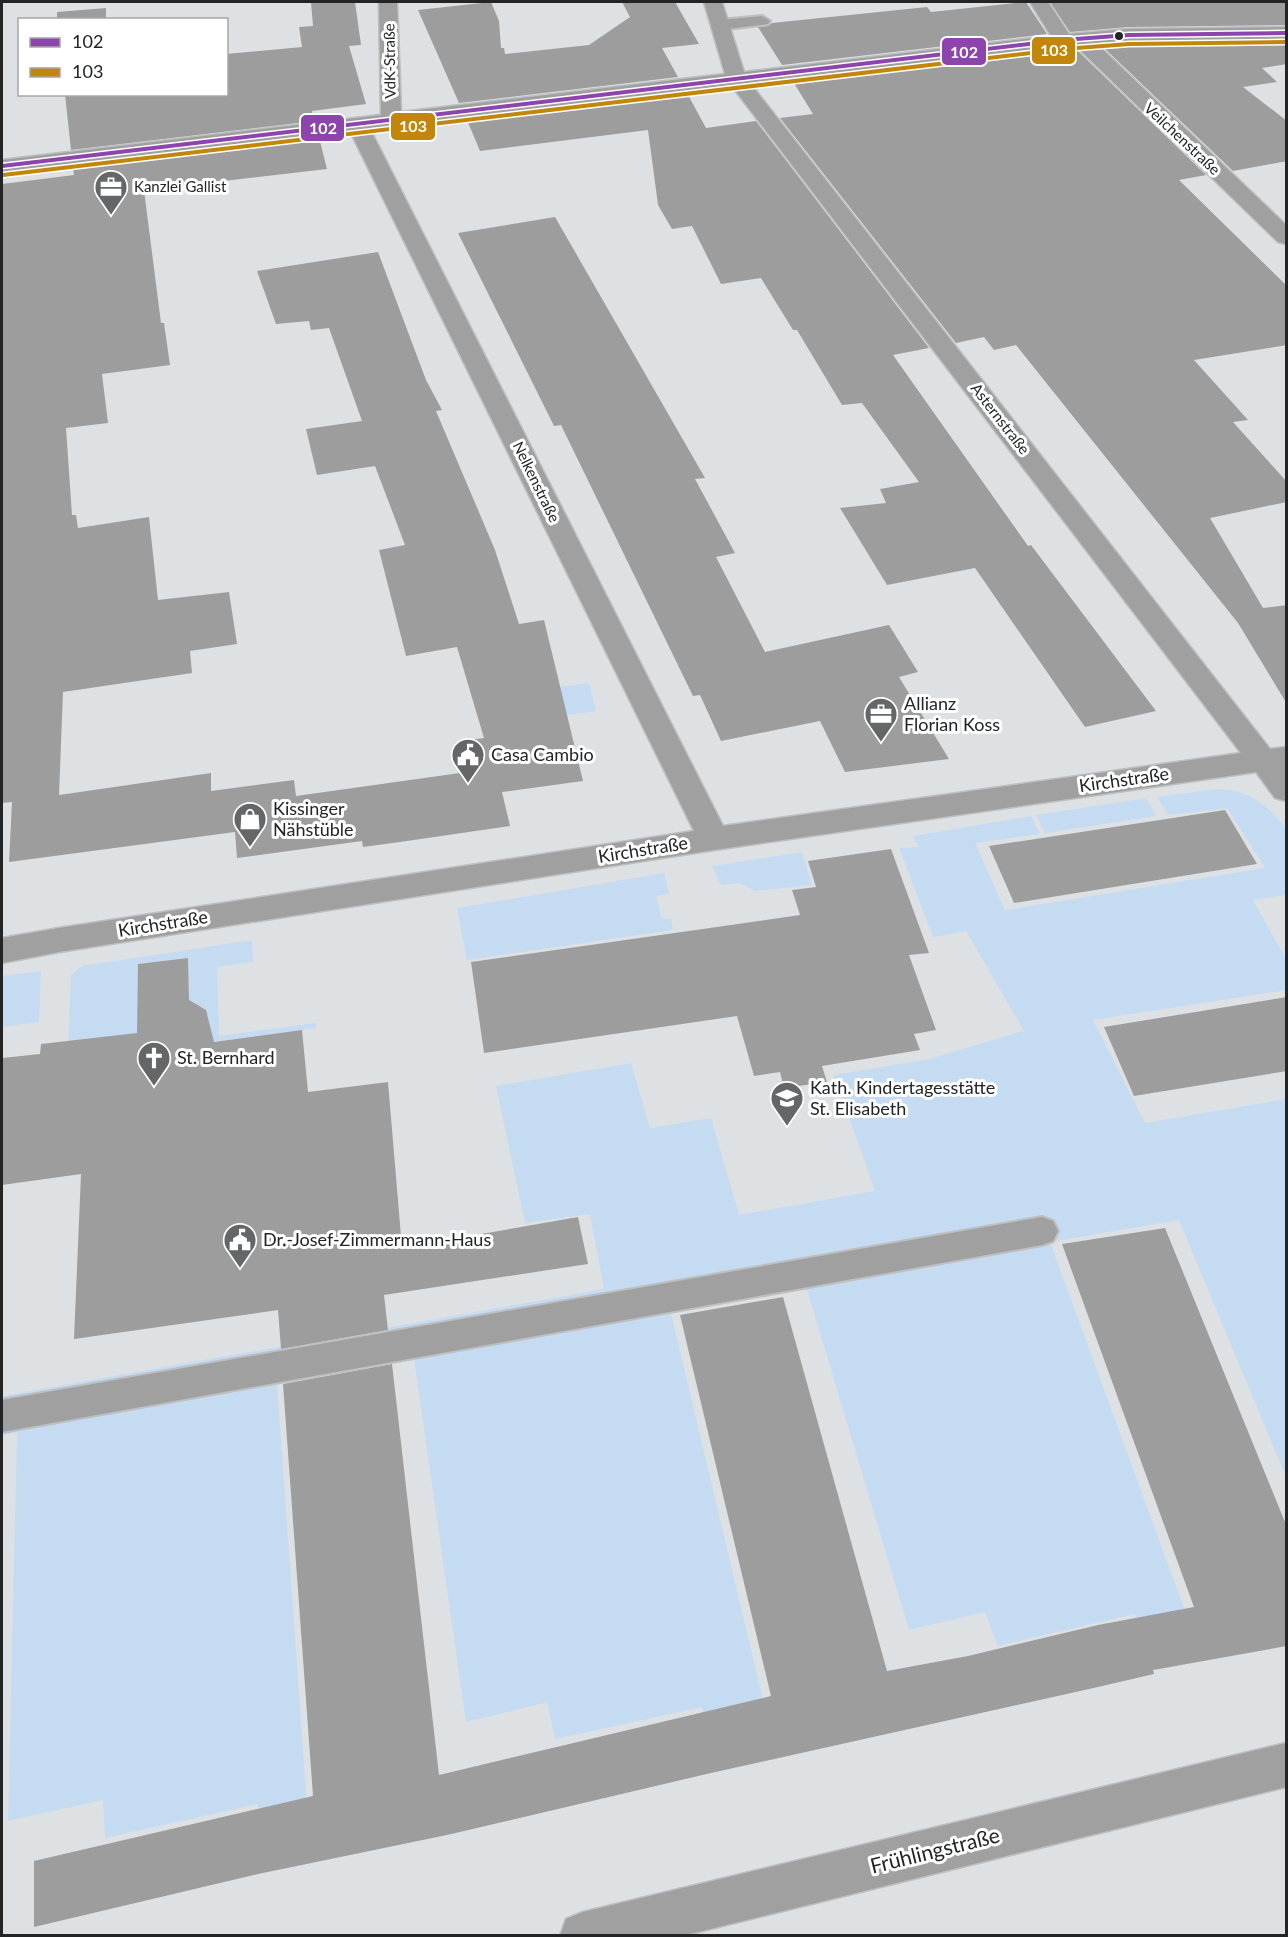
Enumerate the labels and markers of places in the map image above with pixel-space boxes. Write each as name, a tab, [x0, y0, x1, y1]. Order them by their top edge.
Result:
unlabelled marker	[1113, 30, 1125, 42]
office icon: Kanzlei Gallist	[93, 169, 129, 216]
place label: Kanzlei Gallist	[134, 177, 227, 195]
place label: Allianz Florian Koss	[904, 692, 1000, 735]
office icon: Allianz Florian Koss	[863, 696, 899, 743]
public building icon: Casa Cambio	[450, 737, 486, 784]
place label: Casa Cambio	[491, 743, 594, 765]
place label: Kissinger Nähstüble	[273, 797, 354, 840]
shop icon: Kissinger Nähstüble	[232, 801, 268, 848]
church icon: St. Bernhard	[136, 1040, 172, 1087]
place label: St. Bernhard	[177, 1046, 275, 1068]
place label: Kath. Kindertagesstätte St. Elisabeth	[810, 1076, 995, 1119]
school or university icon: Kath. Kindertagesstätte St. Elisabeth	[769, 1080, 805, 1127]
public building icon: Dr.-Josef-Zimmermann-Haus	[222, 1222, 258, 1269]
place label: Dr.-Josef-Zimmermann-Haus	[263, 1228, 491, 1250]

